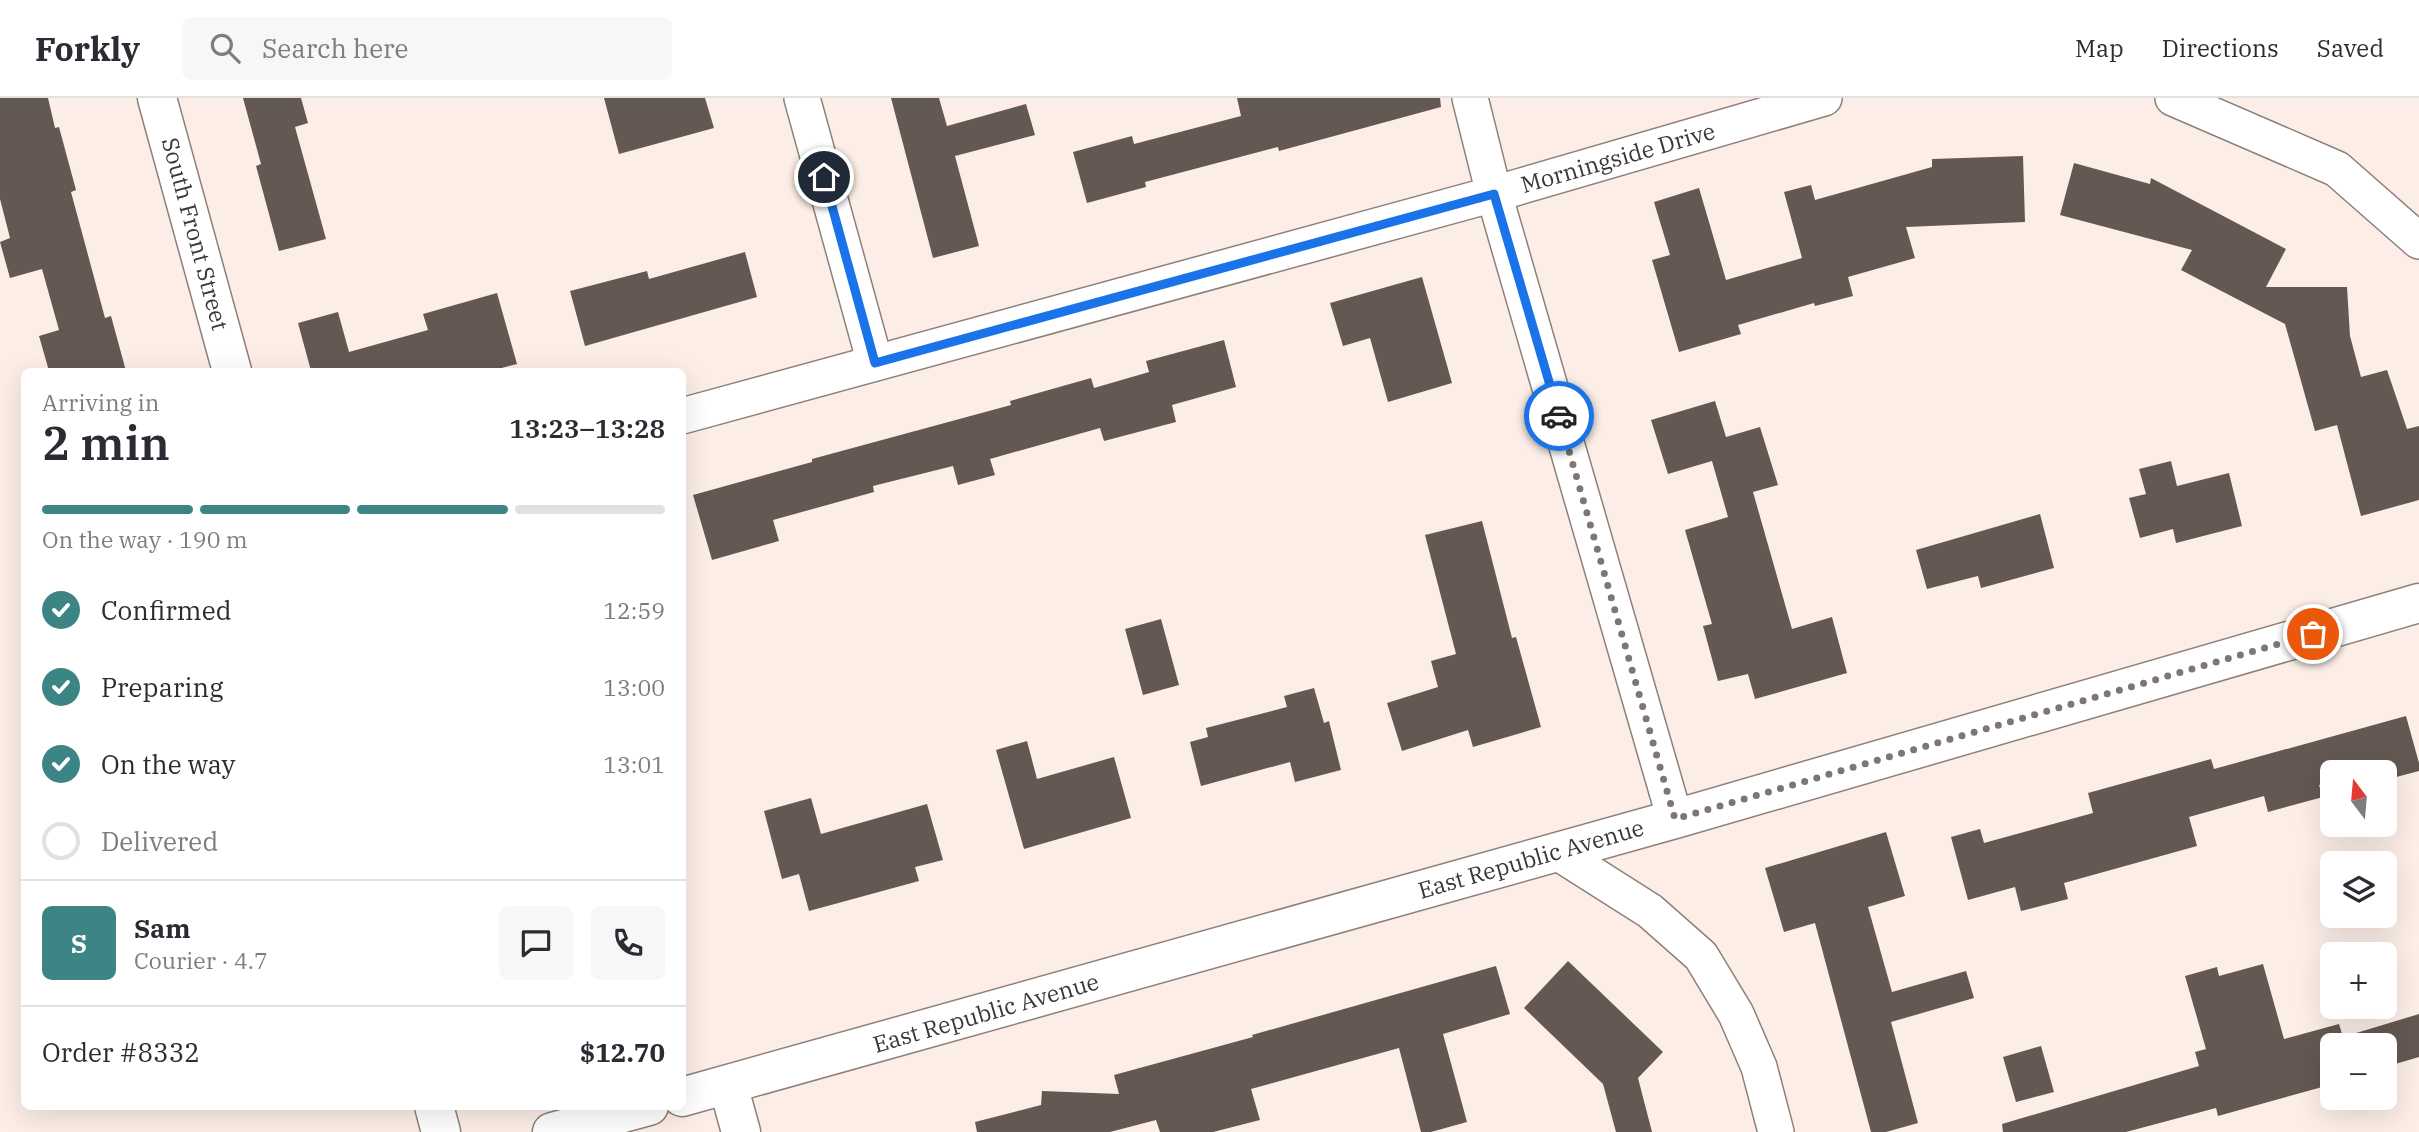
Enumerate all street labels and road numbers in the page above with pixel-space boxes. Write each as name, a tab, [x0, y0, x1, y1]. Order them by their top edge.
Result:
street label: Morningside Drive	[1517, 115, 1718, 199]
street label: South Front Street	[156, 134, 236, 333]
street label: East Republic Avenue	[1414, 811, 1647, 905]
street label: East Republic Avenue	[869, 965, 1102, 1059]

